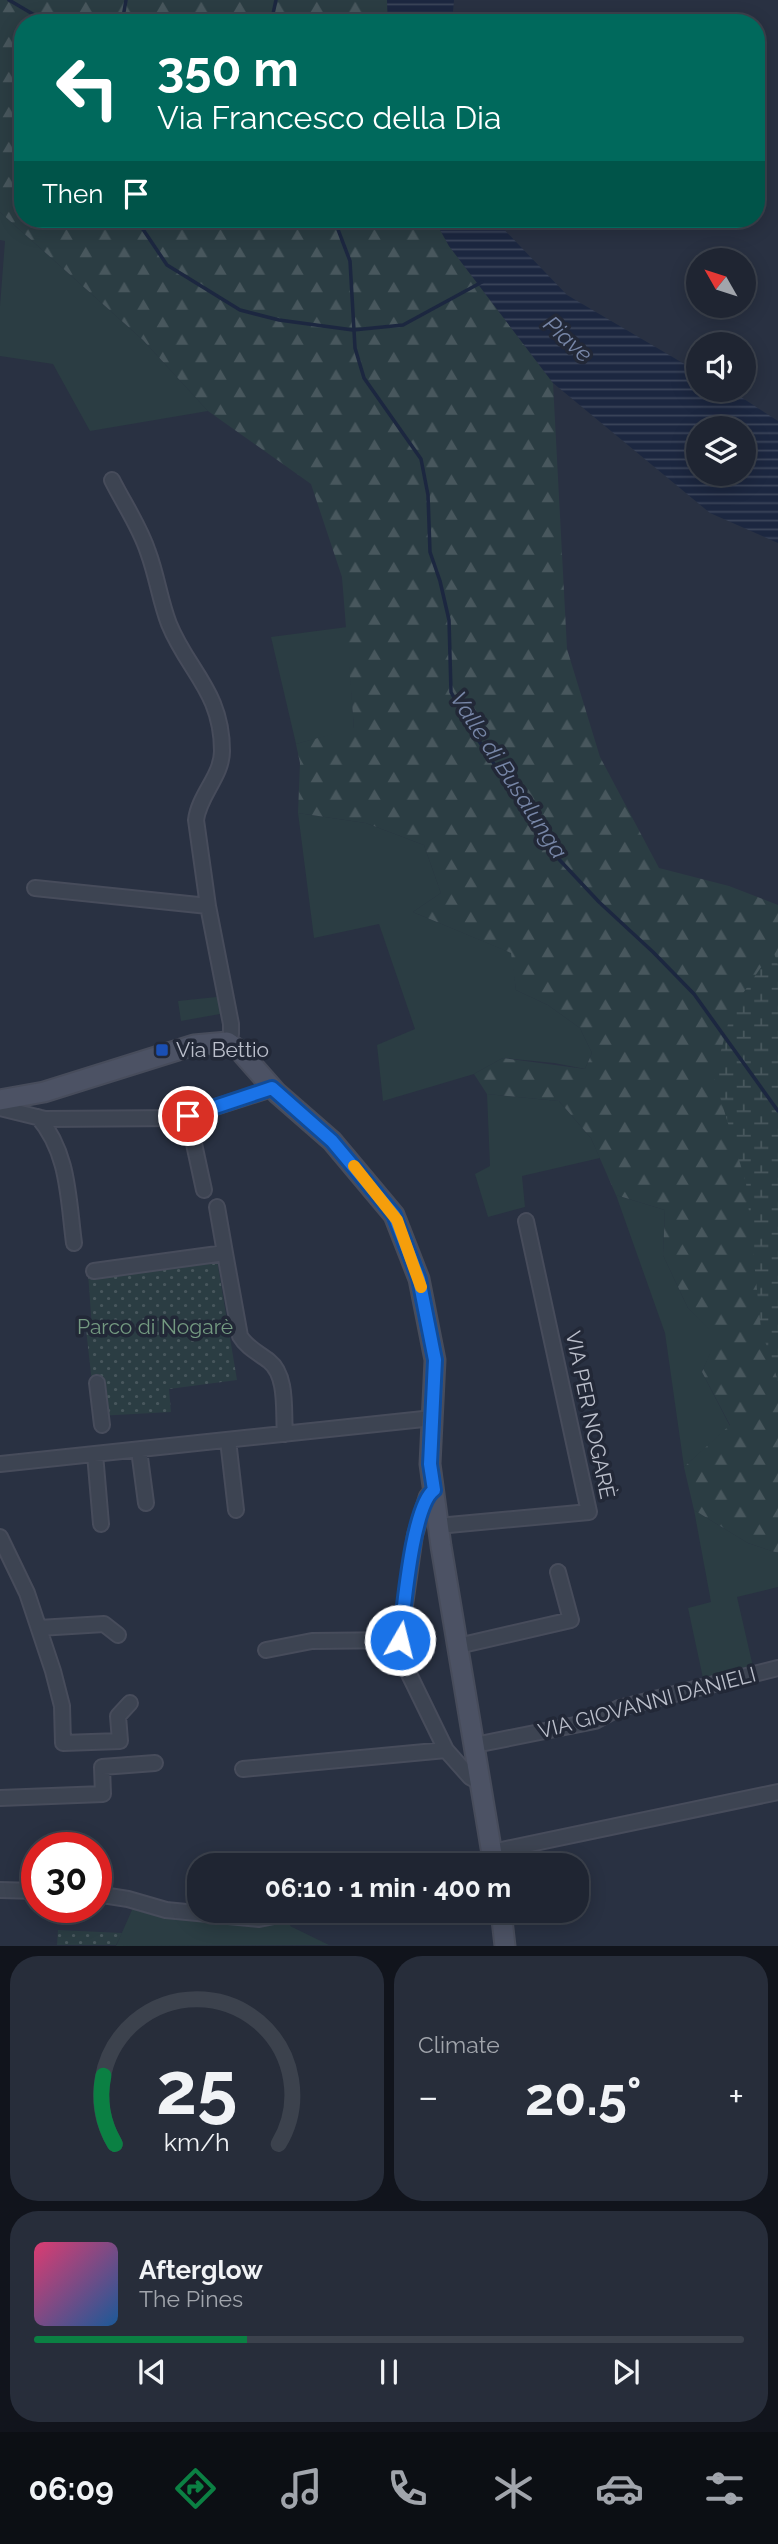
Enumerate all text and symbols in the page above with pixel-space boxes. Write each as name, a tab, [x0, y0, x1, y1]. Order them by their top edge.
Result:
text: 350 m	[157, 40, 299, 97]
icon: left	[42, 42, 133, 133]
text: Via Francesco della Dia	[157, 99, 501, 136]
icon: arrive	[117, 175, 155, 213]
text: Then	[42, 179, 103, 209]
north arrow	[686, 248, 756, 318]
map controls	[686, 248, 756, 486]
water label: Piave	[539, 310, 598, 367]
button: sound	[686, 332, 756, 402]
button: layers	[686, 416, 756, 486]
water label: Valle di Busalunga	[445, 686, 574, 863]
place label: Via Bettio	[176, 1037, 269, 1062]
marker: Via Bettio	[154, 1042, 170, 1058]
pin	[158, 1086, 218, 1146]
icon: arrive	[169, 1097, 207, 1135]
park label: Parco di Nogarè	[77, 1314, 233, 1339]
street label: VIA PER NOGARÈ	[560, 1329, 620, 1501]
position arrow	[363, 1603, 437, 1677]
street label: VIA GIOVANNI DANIELI	[535, 1661, 758, 1744]
speed limit sign: 30	[21, 1832, 112, 1923]
text: 06:10 · 1 min · 400 m	[265, 1873, 511, 1903]
text: Climate	[418, 2031, 500, 2058]
text: 25	[156, 2047, 238, 2132]
text: 20.5°	[525, 2066, 642, 2127]
text: −	[418, 2074, 438, 2119]
text: +	[728, 2074, 744, 2119]
text: km/h	[164, 2127, 230, 2157]
text: Afterglow	[139, 2255, 263, 2285]
text: The Pines	[139, 2285, 243, 2312]
icon: previous	[133, 2353, 171, 2391]
icon: pause	[370, 2353, 408, 2391]
icon: next	[607, 2353, 645, 2391]
icon: directions	[171, 2464, 220, 2513]
icon: music	[277, 2464, 326, 2513]
icon: phone	[383, 2464, 432, 2513]
icon: climate	[489, 2464, 538, 2513]
icon: car	[595, 2464, 644, 2513]
icon: filters	[700, 2464, 749, 2513]
text: 06:09	[28, 2470, 114, 2507]

